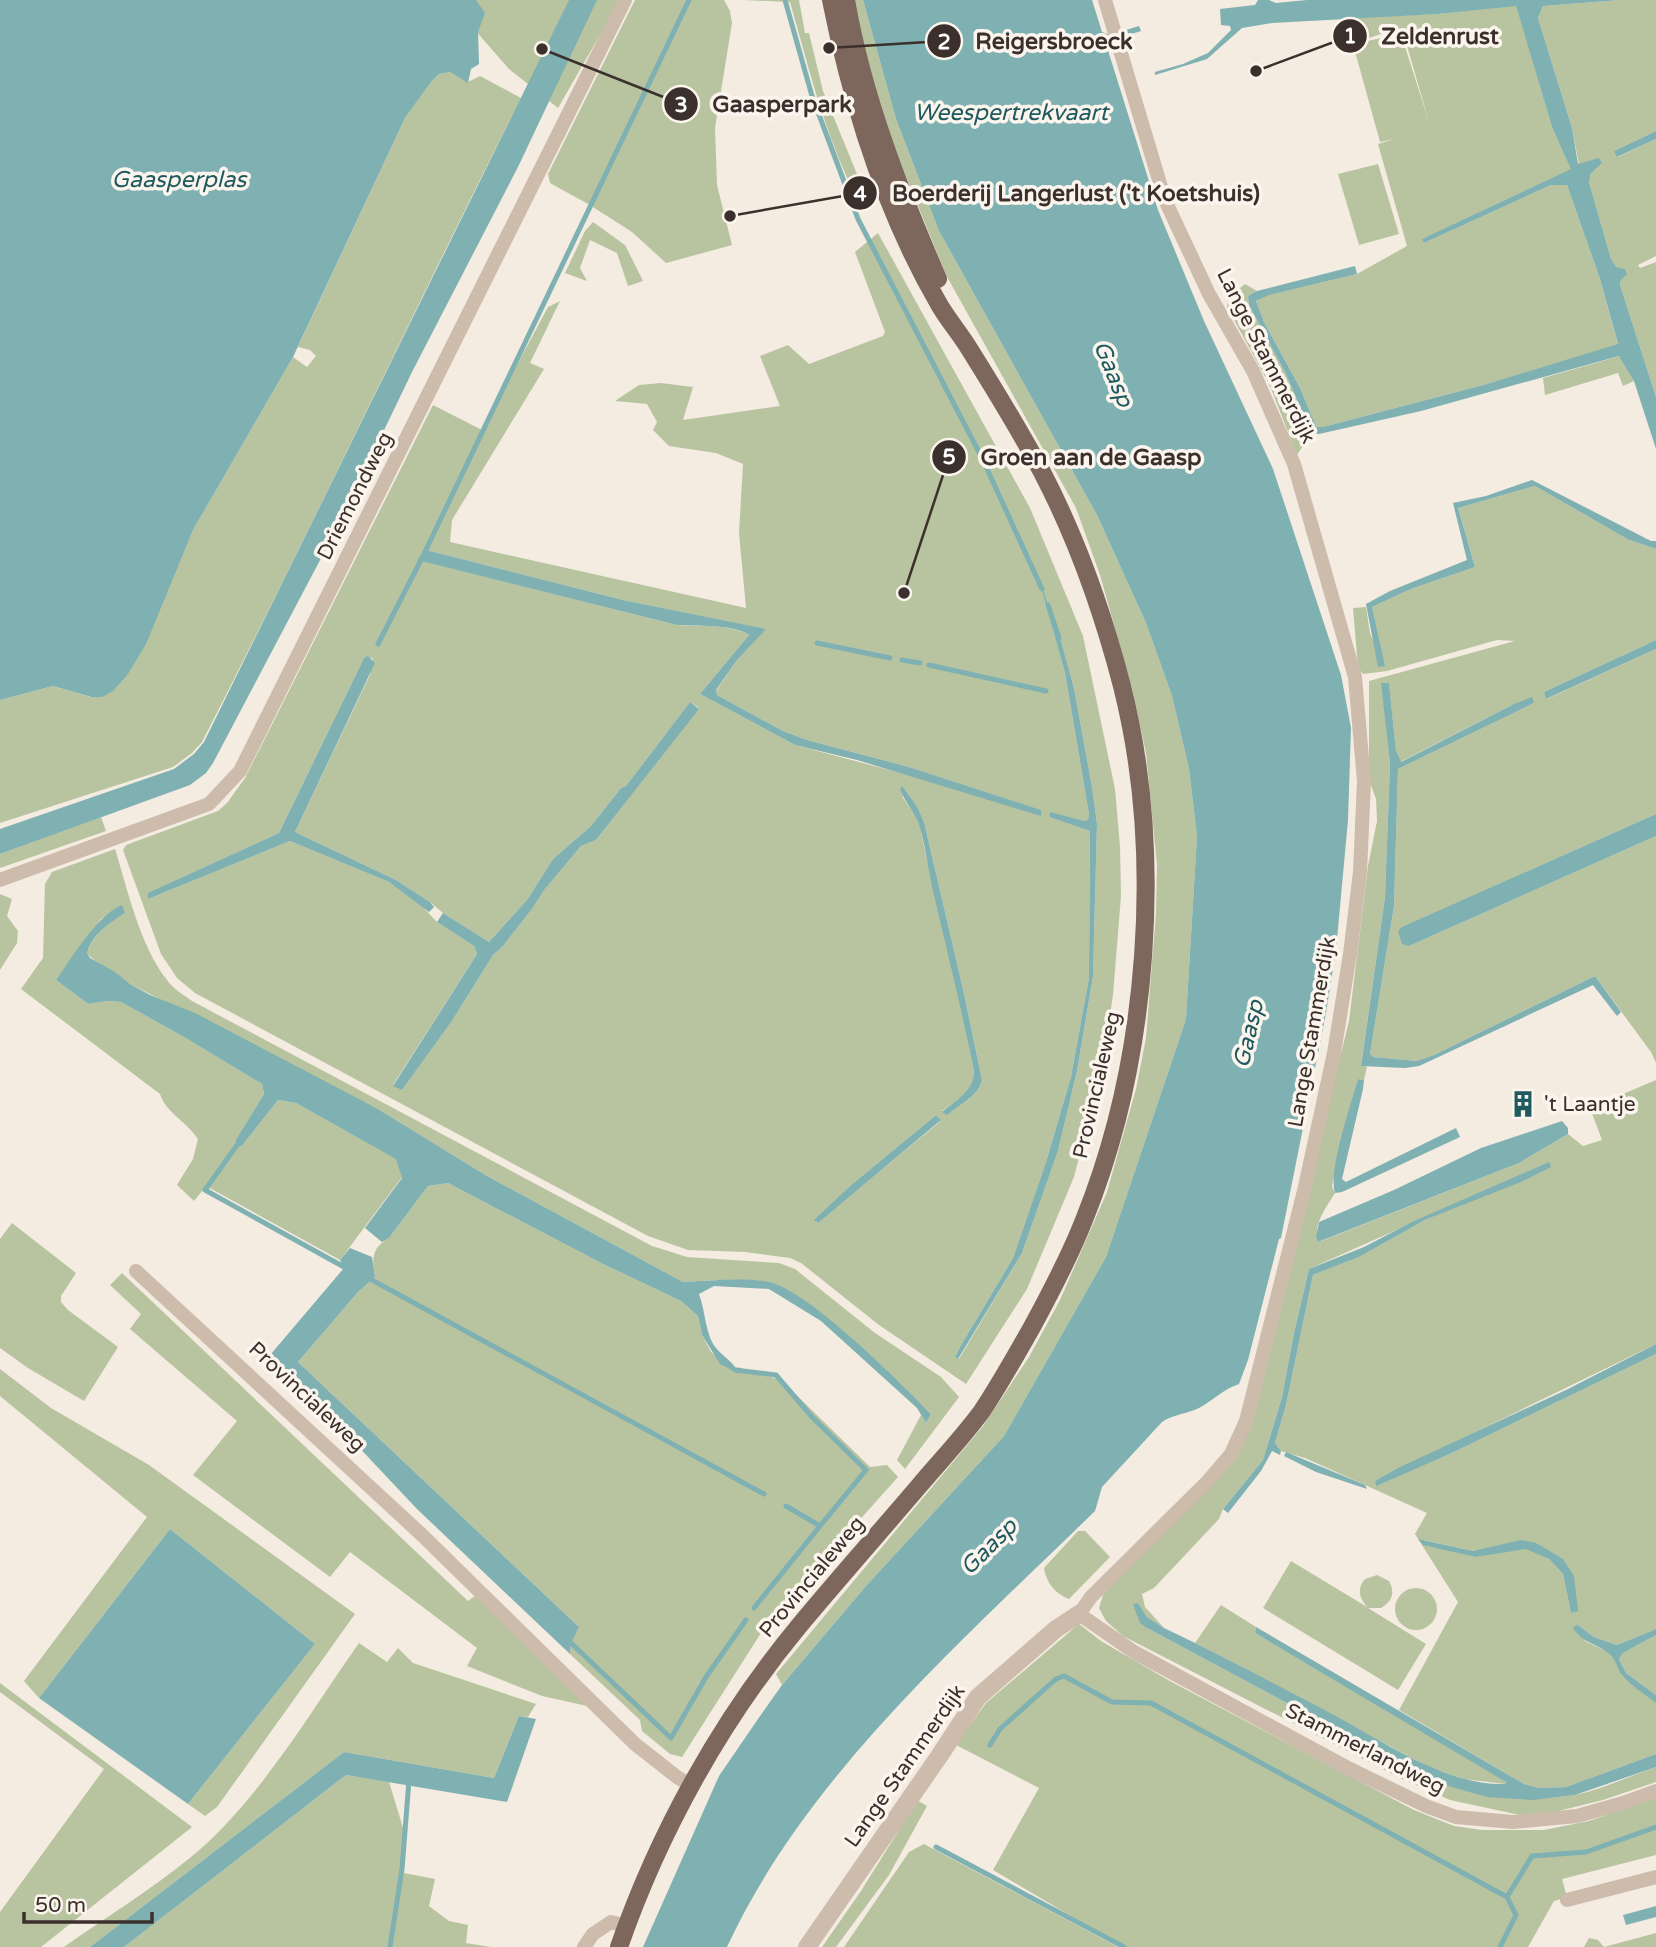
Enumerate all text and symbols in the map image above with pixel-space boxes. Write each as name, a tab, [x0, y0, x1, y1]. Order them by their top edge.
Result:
callout: Zeldenrust	[1333, 14, 1513, 58]
callout: Reigersbroeck	[927, 19, 1147, 63]
text: Zeldenrust	[1381, 23, 1499, 51]
text: 1	[1343, 24, 1357, 49]
text: Reigersbroeck	[975, 28, 1133, 56]
text: 2	[937, 30, 951, 55]
callout: Gaasperpark	[663, 82, 865, 126]
text: Gaasperpark	[712, 91, 852, 119]
text: 3	[674, 93, 688, 118]
water label: Weespertrekvaart	[914, 99, 1110, 127]
water label: Gaasperplas	[112, 166, 248, 194]
callout: Boerderij Langerlust ('t Koetshuis)	[843, 171, 1274, 215]
text: Boerderij Langerlust ('t Koetshuis)	[892, 180, 1260, 208]
text: 4	[853, 182, 867, 207]
street label: Lange Stammerdijk	[1211, 264, 1321, 448]
water label: Gaasp	[1087, 337, 1139, 413]
street label: Driemondweg	[312, 428, 398, 564]
callout: Groen aan de Gaasp	[931, 435, 1215, 479]
text: Groen aan de Gaasp	[980, 444, 1202, 472]
text: 5	[942, 445, 956, 470]
street label: Lange Stammerdijk	[1283, 935, 1341, 1129]
water label: Gaasp	[1228, 996, 1271, 1071]
street label: Provincialeweg	[1068, 1009, 1126, 1161]
building icon: 't Laantje	[1508, 1089, 1538, 1119]
place label: 't Laantje	[1544, 1092, 1636, 1117]
street label: Provincialeweg	[244, 1337, 370, 1457]
street label: Provincialeweg	[754, 1511, 870, 1643]
water label: Gaasp	[955, 1512, 1024, 1581]
street label: Lange Stammerdijk	[839, 1680, 971, 1852]
street label: Stammerlandweg	[1281, 1698, 1449, 1800]
scale bar	[24, 1881, 152, 1925]
text: 50 m	[35, 1893, 86, 1918]

